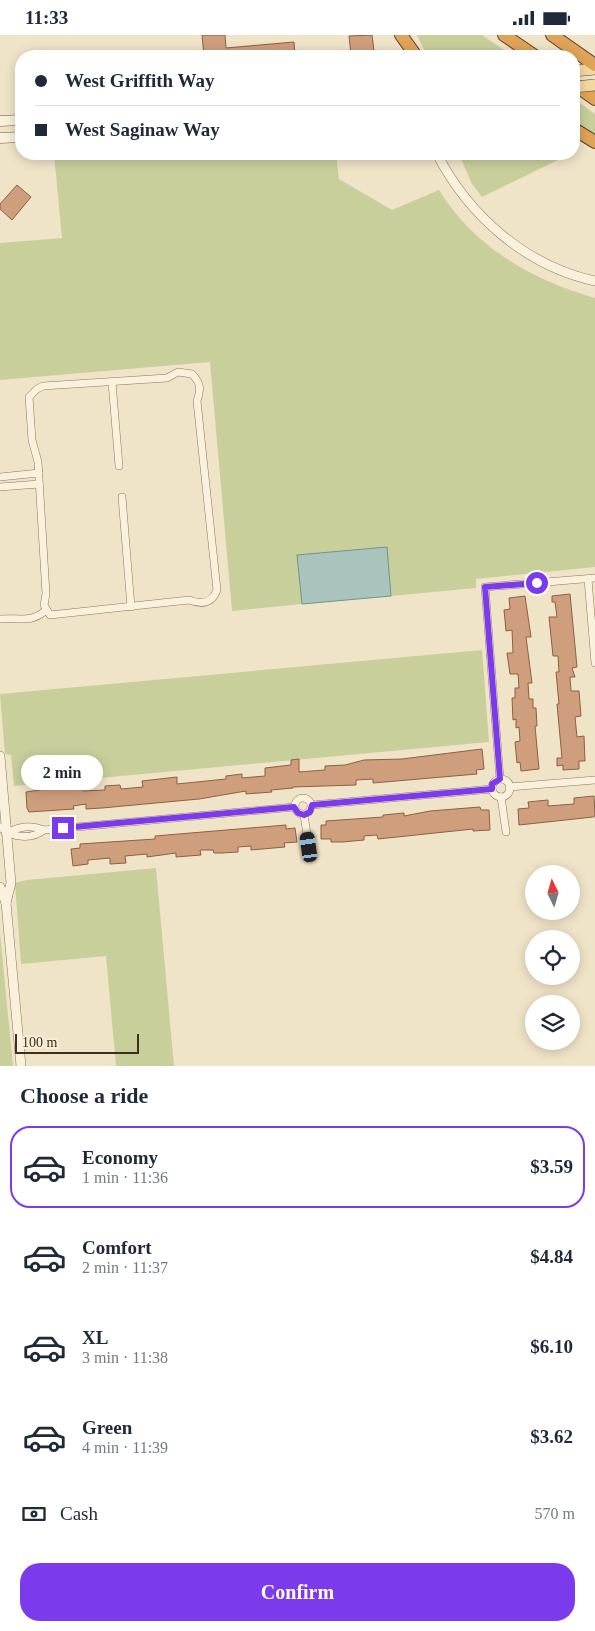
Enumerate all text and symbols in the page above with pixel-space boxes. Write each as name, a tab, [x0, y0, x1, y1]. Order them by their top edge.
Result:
text: 11:33	[25, 7, 68, 28]
text: West Griffith Way	[65, 70, 215, 91]
text: West Saginaw Way	[65, 119, 220, 140]
route start	[526, 572, 548, 594]
callout: 2 min	[22, 755, 104, 791]
text: 2 min	[43, 764, 81, 781]
route end	[52, 817, 74, 839]
car	[299, 831, 318, 863]
north arrow	[525, 865, 580, 920]
map controls	[525, 865, 580, 1050]
button: locate	[525, 930, 580, 985]
button: layers	[525, 995, 580, 1050]
scale bar	[15, 1031, 139, 1054]
text: 100 m	[22, 1035, 57, 1050]
text: Choose a ride	[20, 1083, 148, 1108]
icon: car	[22, 1145, 67, 1190]
text: Economy	[82, 1147, 158, 1168]
text: $3.59	[530, 1156, 573, 1177]
text: 1 min · 11:36	[82, 1169, 168, 1186]
icon: car	[22, 1235, 67, 1280]
text: Comfort	[82, 1237, 152, 1258]
text: $4.84	[530, 1246, 573, 1267]
text: 2 min · 11:37	[82, 1259, 168, 1276]
icon: car	[22, 1325, 67, 1370]
text: XL	[82, 1327, 108, 1348]
text: $6.10	[530, 1336, 573, 1357]
text: 3 min · 11:38	[82, 1349, 168, 1366]
icon: car	[22, 1415, 67, 1460]
text: Green	[82, 1417, 132, 1438]
text: $3.62	[530, 1426, 573, 1447]
text: 4 min · 11:39	[82, 1439, 168, 1456]
icon: cash	[20, 1500, 48, 1528]
text: Cash	[60, 1503, 98, 1524]
text: 570 m	[535, 1505, 575, 1522]
button: Confirm	[20, 1563, 575, 1621]

